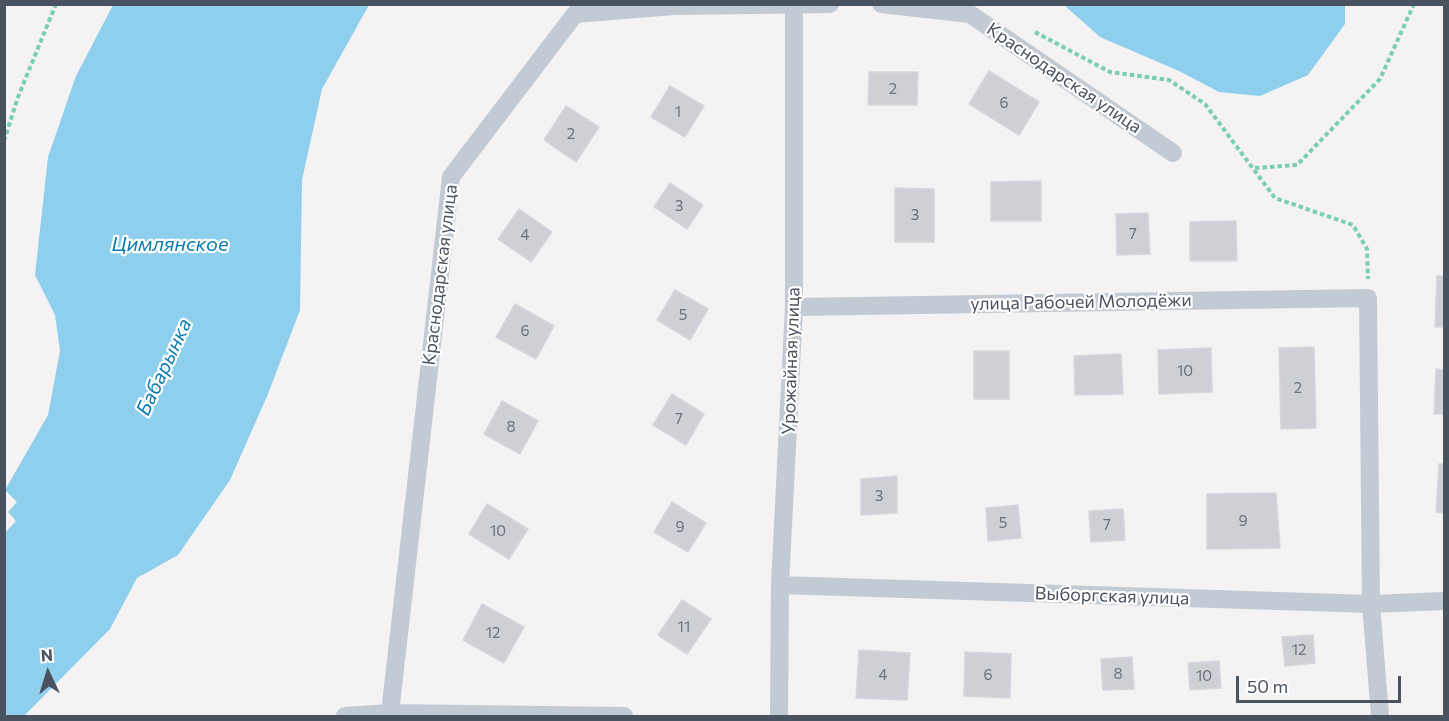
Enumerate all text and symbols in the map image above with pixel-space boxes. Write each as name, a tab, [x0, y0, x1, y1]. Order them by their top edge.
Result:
street label: Краснодарская улица	[982, 18, 1146, 138]
house number: 2	[889, 80, 897, 98]
house number: 6	[999, 94, 1009, 112]
house number: 1	[675, 103, 681, 121]
house number: 2	[567, 125, 575, 143]
street label: Краснодарская улица	[418, 183, 462, 367]
house number: 3	[675, 197, 683, 215]
house number: 3	[911, 206, 919, 224]
house number: 7	[1129, 225, 1137, 243]
house number: 4	[521, 226, 529, 244]
water label: Цимлянское	[111, 232, 229, 256]
street label: Урожайная улица	[778, 287, 804, 435]
street label: улица Рабочей Молодёжи	[970, 289, 1192, 315]
house number: 5	[679, 306, 687, 324]
water label: Бабарынка	[131, 315, 197, 419]
house number: 6	[520, 322, 530, 340]
house number: 10	[1177, 362, 1193, 380]
house number: 2	[1294, 379, 1302, 397]
house number: 7	[675, 410, 683, 428]
house number: 8	[506, 418, 516, 436]
house number: 3	[875, 487, 883, 505]
house number: 9	[1238, 512, 1248, 530]
house number: 5	[999, 514, 1007, 532]
house number: 7	[1103, 516, 1111, 534]
house number: 9	[675, 518, 685, 536]
house number: 10	[490, 522, 506, 540]
street label: Выборгская улица	[1034, 583, 1190, 609]
house number: 11	[678, 618, 690, 636]
house number: 12	[486, 624, 500, 642]
house number: 12	[1292, 641, 1306, 659]
north arrow	[18, 643, 78, 703]
text: N	[40, 645, 53, 664]
scale bar	[1239, 664, 1404, 702]
house number: 8	[1113, 665, 1123, 683]
house number: 4	[879, 666, 887, 684]
house number: 6	[983, 666, 993, 684]
house number: 10	[1196, 667, 1212, 685]
text: 50 m	[1247, 675, 1288, 697]

